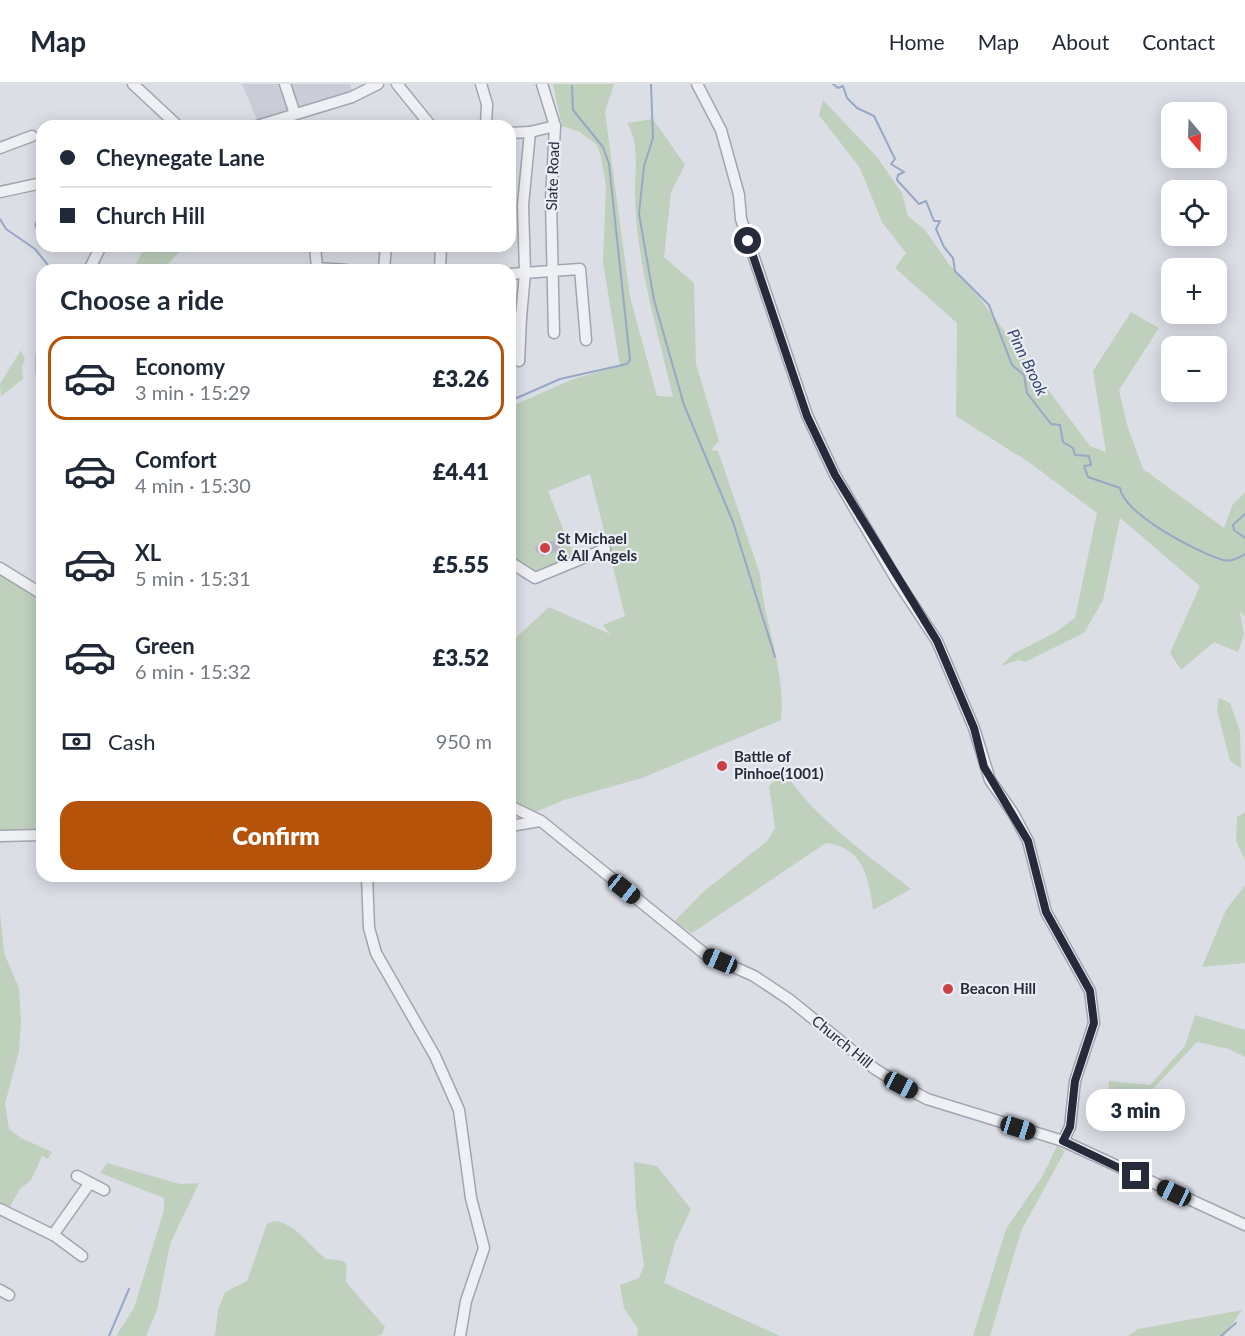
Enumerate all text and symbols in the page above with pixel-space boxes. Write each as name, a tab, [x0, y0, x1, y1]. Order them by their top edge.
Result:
text: Map	[30, 24, 86, 58]
text: Home	[889, 29, 945, 54]
text: Map	[978, 29, 1019, 54]
text: About	[1052, 29, 1109, 54]
text: Contact	[1142, 29, 1215, 54]
north arrow	[1161, 102, 1227, 168]
map controls	[1161, 102, 1227, 402]
street label: Slate Road	[542, 141, 562, 211]
text: Cheynegate Lane	[96, 144, 265, 171]
button: locate	[1161, 180, 1227, 246]
text: Church Hill	[96, 202, 205, 229]
route start	[734, 227, 761, 254]
button: +	[1161, 258, 1227, 324]
text: Choose a ride	[60, 283, 224, 316]
water label: Pinn Brook	[1004, 325, 1053, 399]
button: −	[1161, 336, 1227, 402]
icon: car	[63, 351, 117, 405]
text: Economy	[135, 353, 225, 380]
text: £3.26	[433, 365, 489, 392]
text: 3 min · 15:29	[135, 380, 251, 404]
icon: car	[63, 444, 117, 498]
text: Comfort	[135, 446, 217, 473]
text: £4.41	[433, 458, 489, 485]
text: 4 min · 15:30	[135, 473, 251, 497]
place label: St Michael & All Angels	[557, 529, 637, 564]
icon: car	[63, 537, 117, 591]
text: XL	[135, 539, 161, 566]
marker: St Michael & All Angels	[538, 541, 552, 555]
text: £5.55	[433, 551, 489, 578]
text: 5 min · 15:31	[135, 566, 251, 590]
icon: car	[63, 630, 117, 684]
text: Green	[135, 632, 195, 659]
text: £3.52	[433, 644, 489, 671]
text: 6 min · 15:32	[135, 659, 251, 683]
icon: cash	[60, 725, 93, 758]
text: Cash	[108, 728, 155, 755]
text: 950 m	[436, 729, 492, 753]
place label: Battle of Pinhoe(1001)	[734, 747, 824, 782]
marker: Battle of Pinhoe(1001)	[715, 759, 729, 773]
button: Confirm	[60, 801, 492, 870]
car	[604, 871, 644, 907]
car	[700, 946, 740, 976]
place label: Beacon Hill	[960, 979, 1036, 997]
marker: Beacon Hill	[941, 982, 955, 996]
street label: Church Hill	[808, 1011, 877, 1071]
car	[881, 1069, 921, 1101]
callout: 3 min	[1086, 1089, 1186, 1131]
text: 3 min	[1111, 1098, 1160, 1122]
car	[998, 1114, 1038, 1142]
route end	[1122, 1162, 1149, 1189]
car	[1154, 1177, 1194, 1209]

